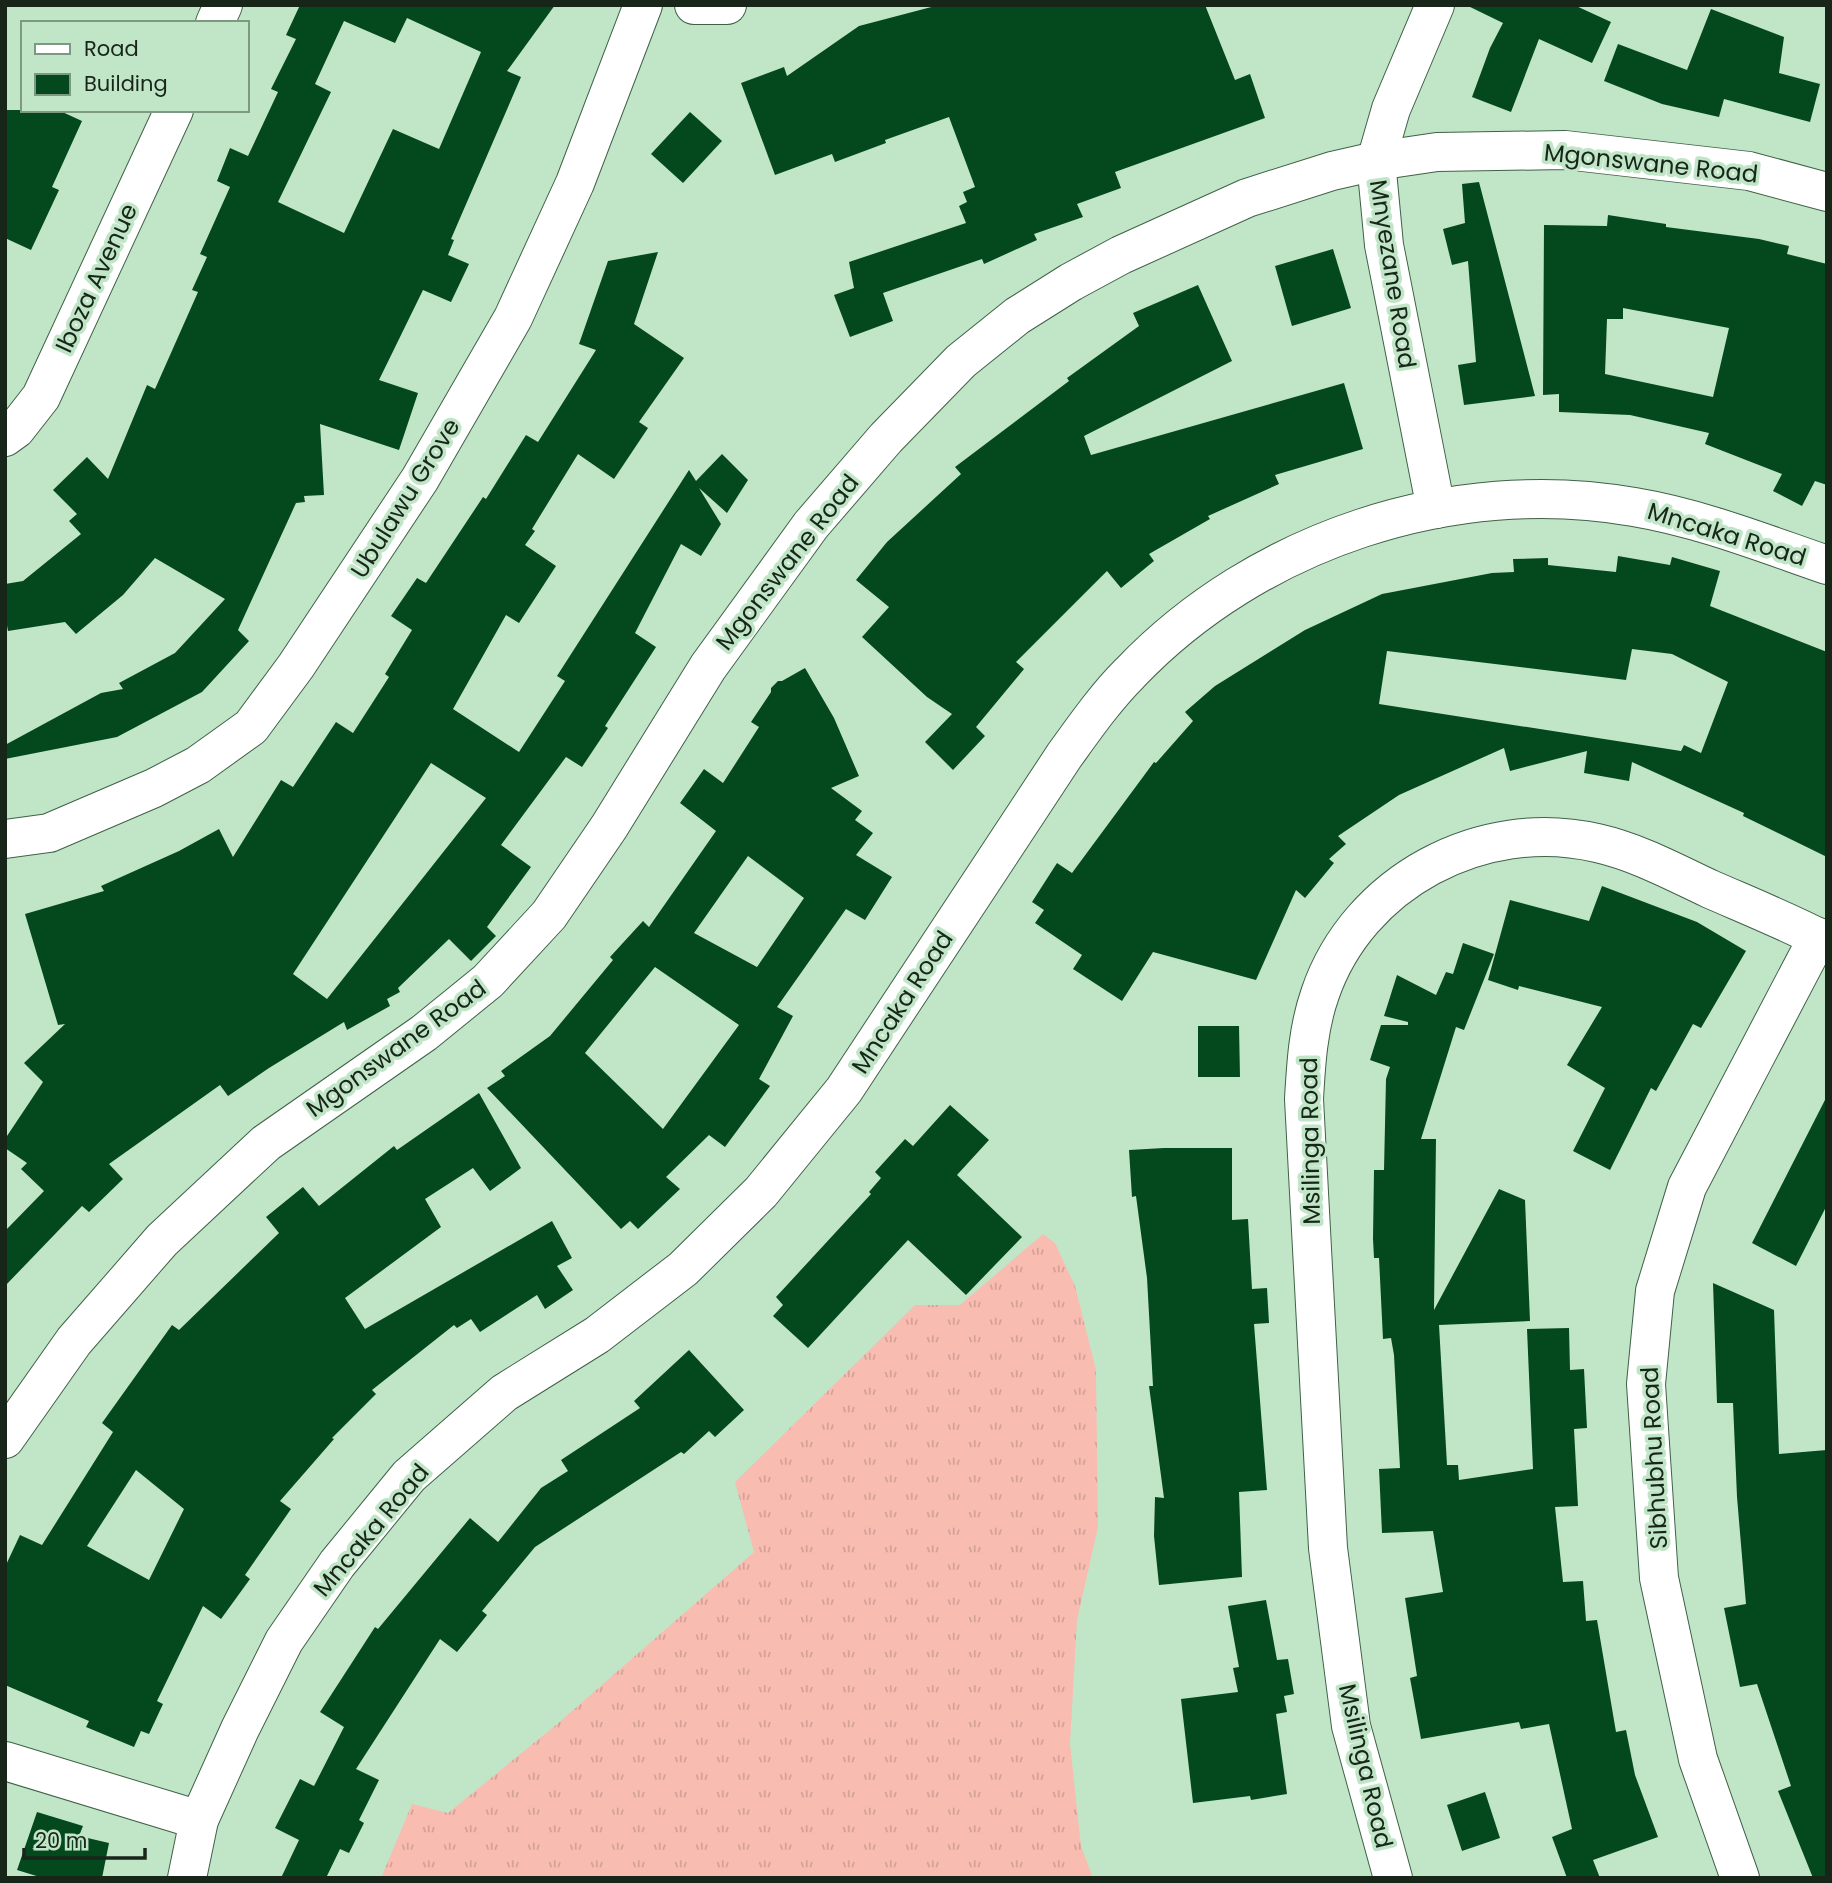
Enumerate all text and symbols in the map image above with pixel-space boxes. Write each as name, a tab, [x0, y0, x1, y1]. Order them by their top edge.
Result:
legend	[21, 21, 248, 112]
text: Road	[84, 34, 139, 63]
text: Building	[84, 69, 168, 98]
street label: Mgonswane Road	[1542, 135, 1760, 191]
street label: Mnyezane Road	[1362, 177, 1424, 371]
street label: Iboza Avenue	[47, 198, 145, 358]
street label: Ubulawu Grove	[343, 412, 467, 584]
street label: Mgonswane Road	[708, 467, 866, 657]
street label: Mncaka Road	[1644, 494, 1810, 574]
street label: Mncaka Road	[843, 924, 961, 1080]
street label: Mgonswane Road	[299, 971, 493, 1125]
street label: Msilinga Road	[1292, 1057, 1328, 1225]
street label: Sibhubhu Road	[1633, 1366, 1675, 1550]
street label: Mncaka Road	[306, 1456, 436, 1604]
street label: Msilinga Road	[1331, 1681, 1401, 1851]
scale bar	[24, 1816, 145, 1860]
text: 20 m	[35, 1826, 88, 1855]

